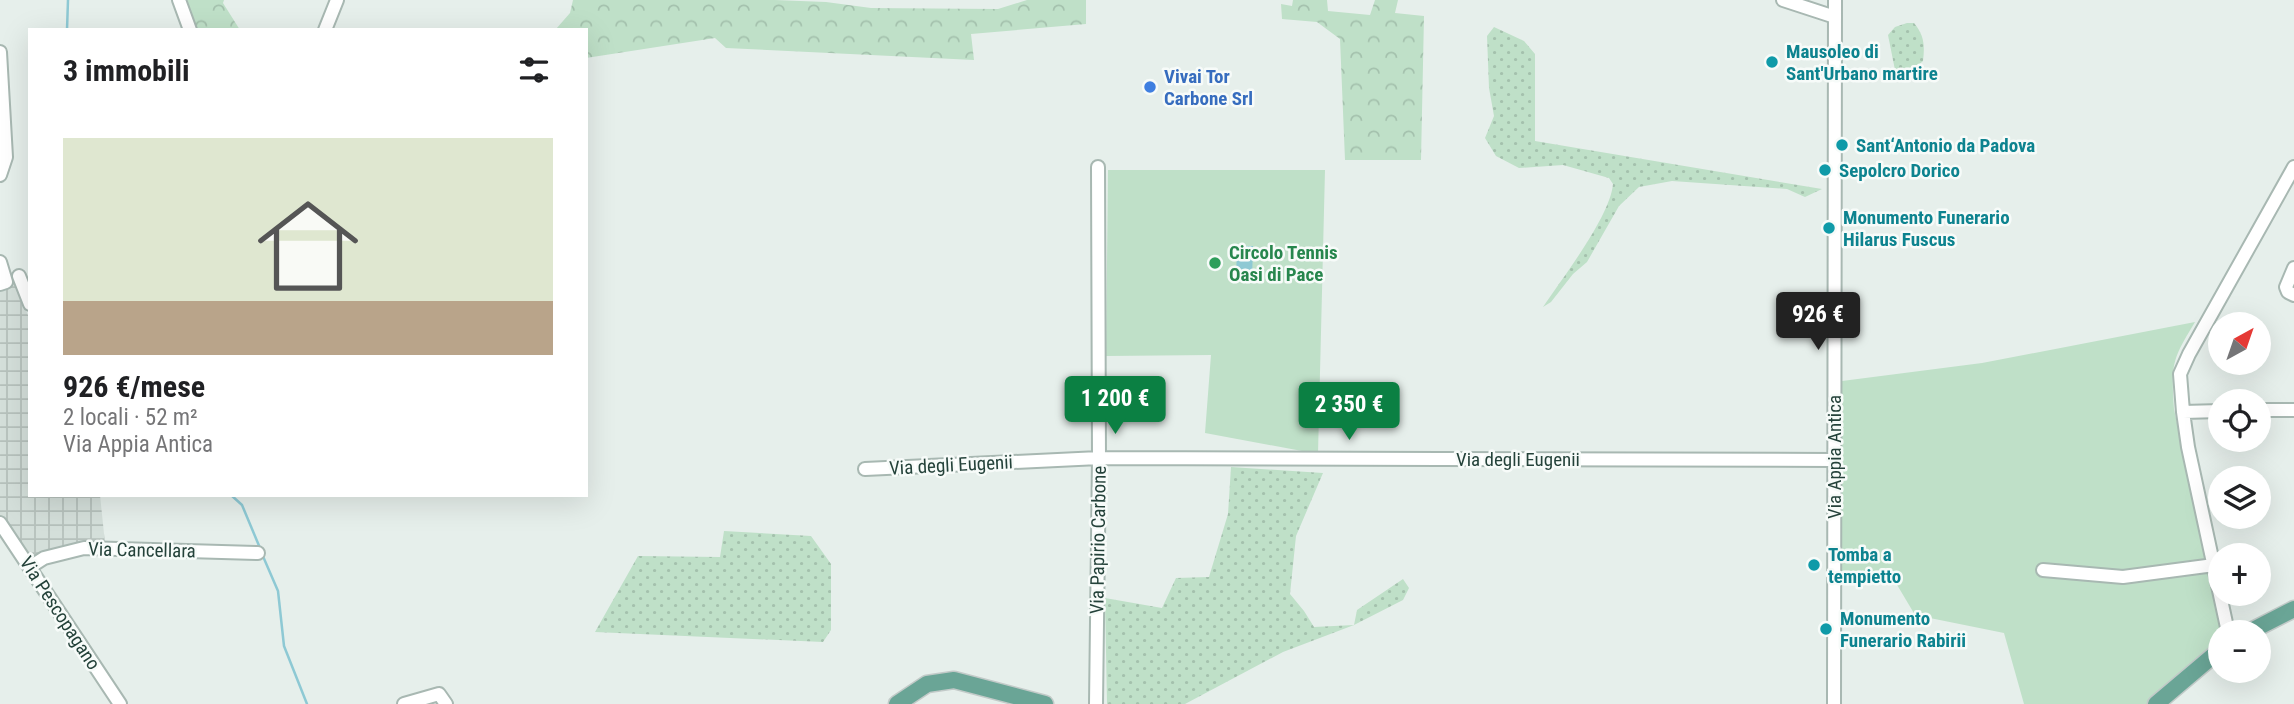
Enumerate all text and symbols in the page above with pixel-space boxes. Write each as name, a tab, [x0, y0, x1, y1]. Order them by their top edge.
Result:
place label: Mausoleo di Sant'Urbano martire	[1786, 40, 1938, 85]
icon: filters	[515, 51, 553, 89]
text: 3 immobili	[63, 53, 190, 88]
marker: Mausoleo di Sant'Urbano martire	[1764, 54, 1780, 70]
place label: Vivai Tor Carbone Srl	[1164, 65, 1253, 110]
marker: Vivai Tor Carbone Srl	[1142, 79, 1158, 95]
place label: Sant‘Antonio da Padova	[1856, 134, 2035, 157]
marker: Sant‘Antonio da Padova	[1834, 137, 1850, 153]
place label: Sepolcro Dorico	[1839, 159, 1960, 182]
marker: Sepolcro Dorico	[1817, 162, 1833, 178]
icon: home	[245, 183, 371, 309]
place label: Monumento Funerario Hilarus Fuscus	[1843, 206, 2010, 251]
marker: Monumento Funerario Hilarus Fuscus	[1821, 220, 1837, 236]
place label: Circolo Tennis Oasi di Pace	[1229, 241, 1338, 286]
marker: Circolo Tennis Oasi di Pace	[1207, 255, 1223, 271]
pin: 926 €	[1769, 292, 1867, 352]
text: 926 €	[1792, 301, 1844, 328]
north arrow	[2208, 312, 2272, 374]
map controls	[2208, 312, 2271, 683]
text: 926 €/mese	[63, 369, 205, 404]
pin: 1 200 €	[1050, 376, 1180, 436]
pin: 2 350 €	[1284, 382, 1414, 442]
text: 1 200 €	[1081, 385, 1149, 412]
button: locate	[2208, 389, 2271, 452]
text: 2 350 €	[1315, 391, 1383, 418]
street label: Via Appia Antica	[1823, 395, 1846, 519]
text: 2 locali · 52 m²	[63, 404, 198, 431]
text: Via Appia Antica	[63, 431, 213, 458]
street label: Via degli Eugenii	[1456, 448, 1580, 471]
street label: Via degli Eugenii	[889, 450, 1013, 480]
street label: Via Papirio Carbone	[1085, 465, 1111, 614]
button: layers	[2208, 466, 2271, 529]
street label: Via Cancellara	[88, 538, 196, 562]
place label: Tomba a tempietto	[1828, 543, 1901, 588]
button: +	[2208, 543, 2271, 606]
street label: Via Pescopagano	[15, 552, 105, 674]
marker: Tomba a tempietto	[1806, 557, 1822, 573]
place label: Monumento Funerario Rabirii	[1840, 607, 1966, 652]
button: −	[2208, 620, 2271, 683]
marker: Monumento Funerario Rabirii	[1818, 621, 1834, 637]

